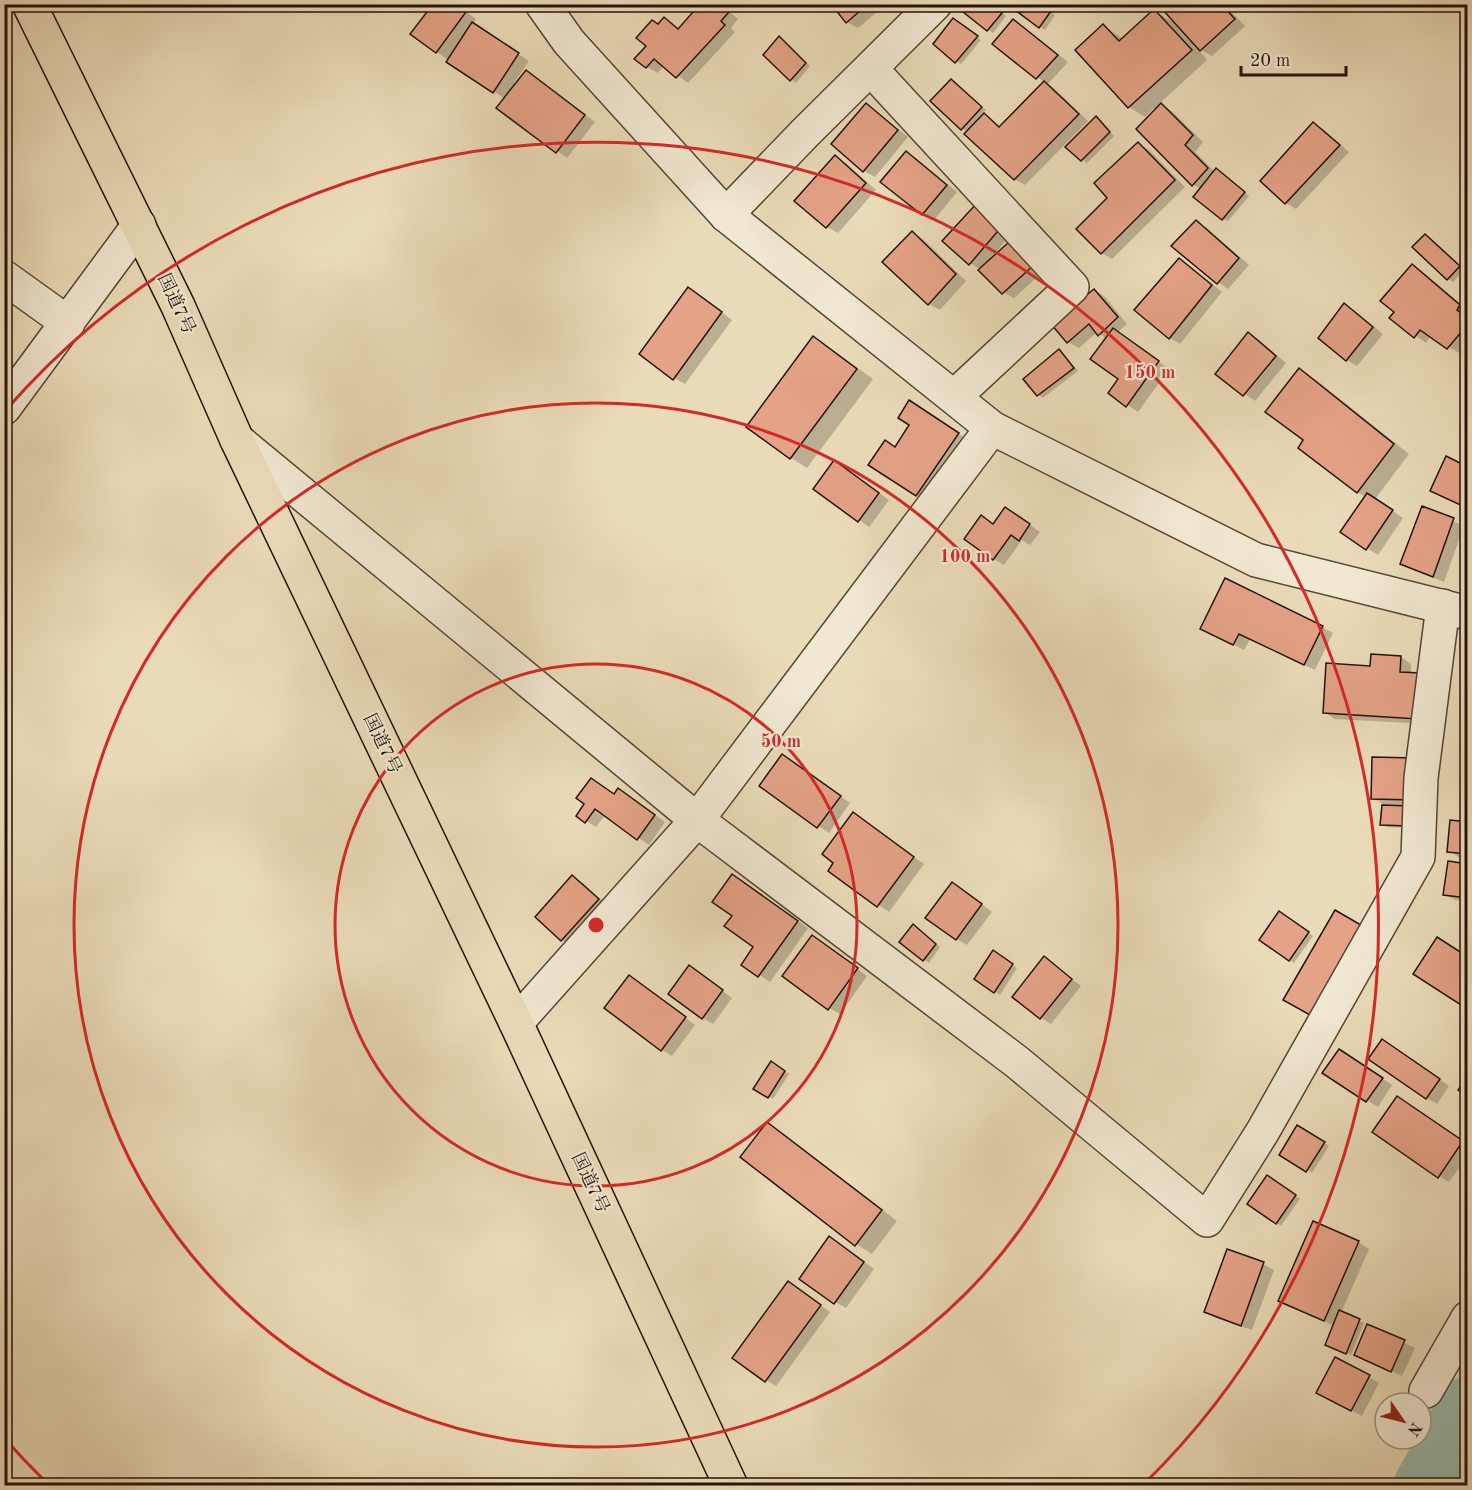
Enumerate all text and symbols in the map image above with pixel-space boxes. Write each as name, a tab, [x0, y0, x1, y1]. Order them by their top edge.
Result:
scale bar	[1241, 39, 1346, 77]
text: 20 m	[1250, 52, 1290, 70]
street label: 国道7号	[154, 270, 200, 337]
text: 150 m	[1125, 364, 1175, 382]
text: 100 m	[940, 548, 990, 566]
street label: 国道7号	[360, 710, 406, 777]
text: 50 m	[761, 733, 801, 751]
centre of rings	[586, 915, 606, 935]
street label: 国道7号	[568, 1149, 614, 1216]
north arrow	[1373, 1391, 1433, 1451]
text: N	[1403, 1419, 1424, 1439]

